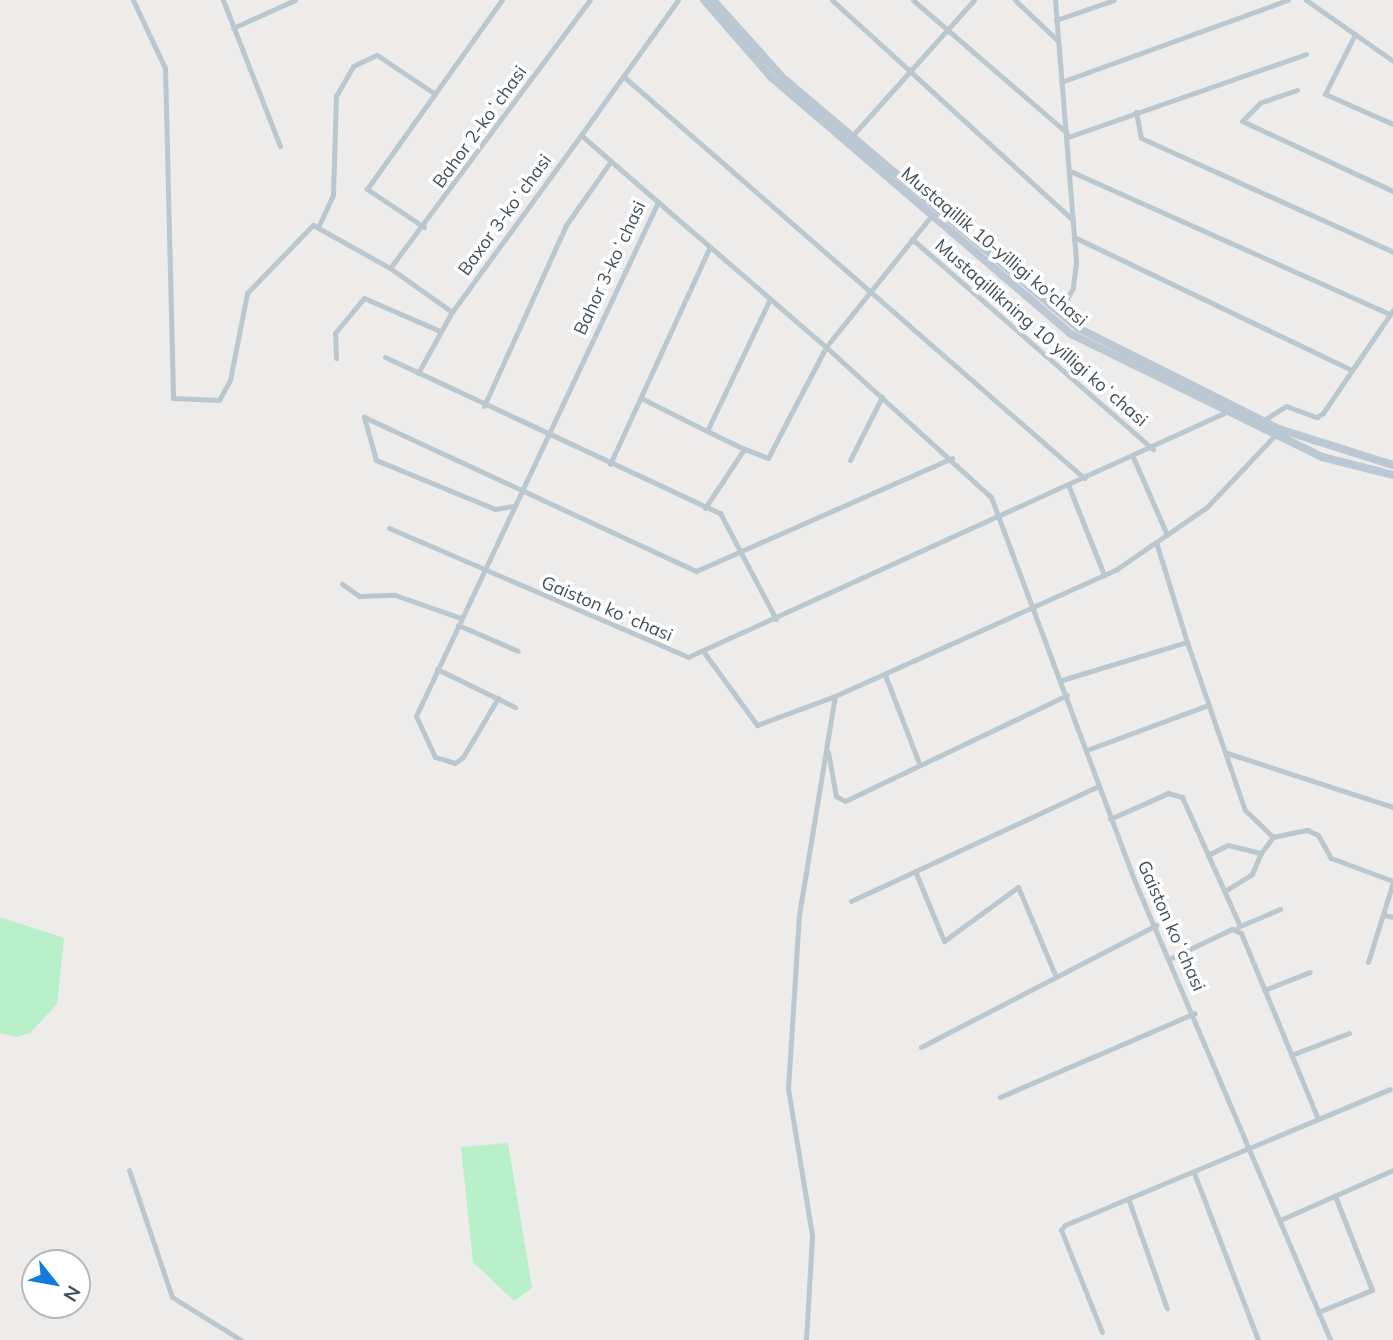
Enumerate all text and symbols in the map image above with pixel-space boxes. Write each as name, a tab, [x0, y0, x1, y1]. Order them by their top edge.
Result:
street label: Bahor 2-koʻchasi	[429, 62, 531, 192]
street label: Baxor 3-koʻchasi	[454, 150, 556, 280]
street label: Mustaqillik 10-yilligi ko'chasi	[897, 163, 1091, 331]
street label: Bahor 3-koʻchasi	[569, 198, 651, 338]
street label: Mustaqillikning 10 yilligi koʻchasi	[930, 235, 1152, 431]
street label: Gaiston koʻchasi	[538, 572, 676, 646]
street label: Gaiston koʻchasi	[1133, 857, 1209, 995]
north arrow	[21, 1249, 91, 1319]
text: N	[58, 1281, 86, 1306]

